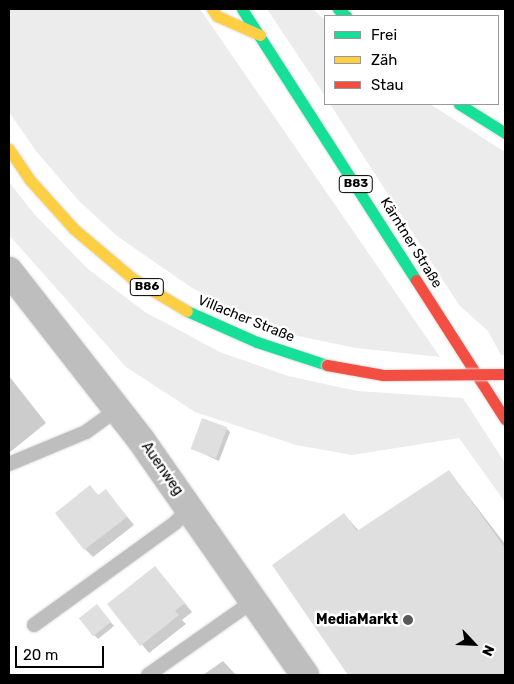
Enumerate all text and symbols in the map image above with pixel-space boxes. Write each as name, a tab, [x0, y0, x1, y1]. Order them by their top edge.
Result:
legend	[324, 15, 499, 105]
text: Frei	[371, 26, 397, 44]
text: Zäh	[371, 51, 397, 69]
text: Stau	[371, 76, 404, 94]
road number: B83	[338, 174, 374, 193]
street label: Kärntner Straße	[376, 195, 446, 291]
road number: B86	[130, 278, 164, 296]
street label: Villacher Straße	[195, 292, 297, 346]
street label: Auenweg	[138, 439, 186, 499]
place label: MediaMarkt	[316, 612, 398, 628]
marker: MediaMarkt	[402, 614, 414, 626]
north arrow	[449, 619, 499, 669]
scale bar	[18, 636, 106, 668]
text: N	[478, 642, 498, 659]
text: 20 m	[23, 646, 58, 664]

